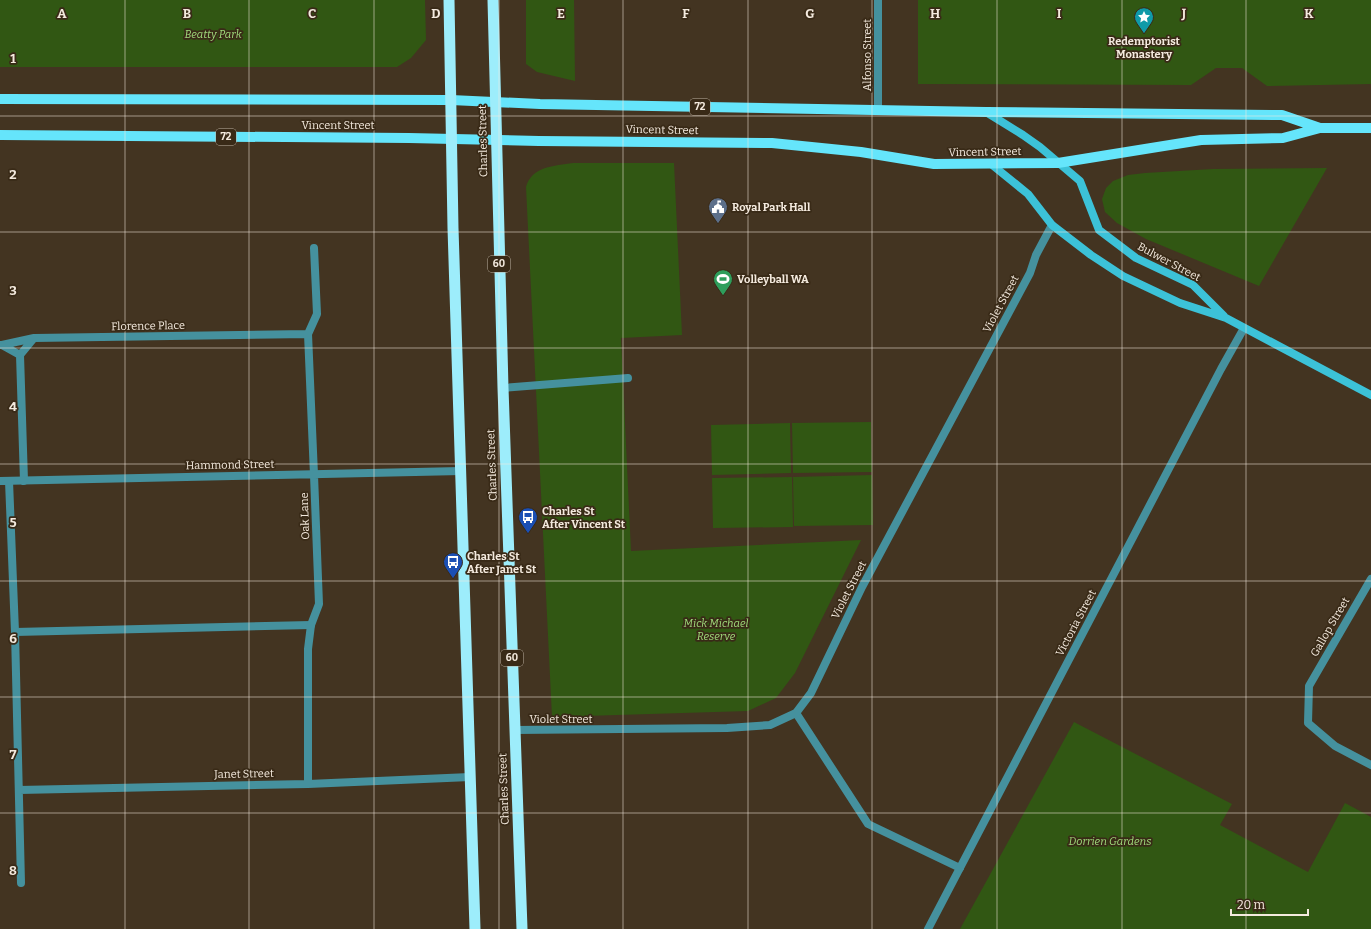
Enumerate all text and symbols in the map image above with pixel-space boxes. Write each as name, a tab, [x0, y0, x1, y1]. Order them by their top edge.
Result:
text: A	[57, 6, 67, 21]
text: B	[183, 6, 191, 21]
text: C	[308, 6, 316, 21]
text: D	[431, 6, 441, 21]
text: E	[557, 6, 565, 21]
text: F	[682, 6, 690, 21]
text: G	[805, 6, 815, 21]
text: H	[930, 6, 940, 21]
text: I	[1057, 6, 1062, 21]
place icon: Redemptorist Monastery	[1133, 6, 1155, 34]
text: J	[1181, 6, 1187, 21]
text: K	[1304, 6, 1314, 21]
street label: Alfonso Street	[861, 19, 874, 91]
park label: Beatty Park	[184, 28, 243, 41]
place label: Redemptorist Monastery	[1108, 35, 1181, 61]
text: 1	[10, 51, 16, 66]
road number: 72	[690, 99, 710, 115]
street label: Charles Street	[476, 105, 490, 177]
street label: Vincent Street	[301, 119, 375, 132]
street label: Vincent Street	[625, 123, 699, 137]
road number: 72	[216, 129, 236, 145]
street label: Vincent Street	[948, 145, 1022, 159]
text: 2	[9, 167, 17, 182]
public building icon: Royal Park Hall	[707, 196, 729, 224]
place label: Royal Park Hall	[732, 201, 811, 214]
street label: Bulwer Street	[1135, 240, 1203, 284]
road number: 60	[488, 256, 510, 272]
sports icon: Volleyball WA	[712, 268, 734, 296]
place label: Volleyball WA	[737, 273, 809, 286]
street label: Violet Street	[980, 273, 1022, 335]
text: 3	[9, 283, 17, 298]
street label: Florence Place	[111, 319, 185, 333]
text: 4	[9, 399, 17, 414]
street label: Charles Street	[484, 429, 500, 501]
street label: Hammond Street	[186, 458, 274, 472]
street label: Oak Lane	[298, 492, 312, 540]
place label: Charles St After Vincent St	[542, 505, 626, 531]
bus stop icon: Charles St After Vincent St	[517, 506, 539, 534]
text: 5	[9, 515, 17, 530]
place label: Charles St After Janet St	[467, 550, 537, 576]
bus stop icon: Charles St After Janet St	[442, 551, 464, 579]
street label: Violet Street	[829, 559, 869, 621]
street label: Victoria Street	[1053, 588, 1099, 658]
street label: Gallop Street	[1308, 595, 1352, 659]
park label: Mick Michael Reserve	[684, 617, 748, 643]
text: 6	[9, 631, 17, 646]
road number: 60	[501, 650, 523, 666]
street label: Violet Street	[529, 713, 593, 726]
text: 7	[10, 747, 17, 762]
street label: Charles Street	[496, 753, 512, 825]
street label: Janet Street	[213, 767, 274, 781]
park label: Dorrien Gardens	[1069, 835, 1151, 848]
text: 8	[9, 863, 17, 878]
scale bar	[1231, 891, 1308, 917]
text: 20 m	[1237, 898, 1266, 912]

